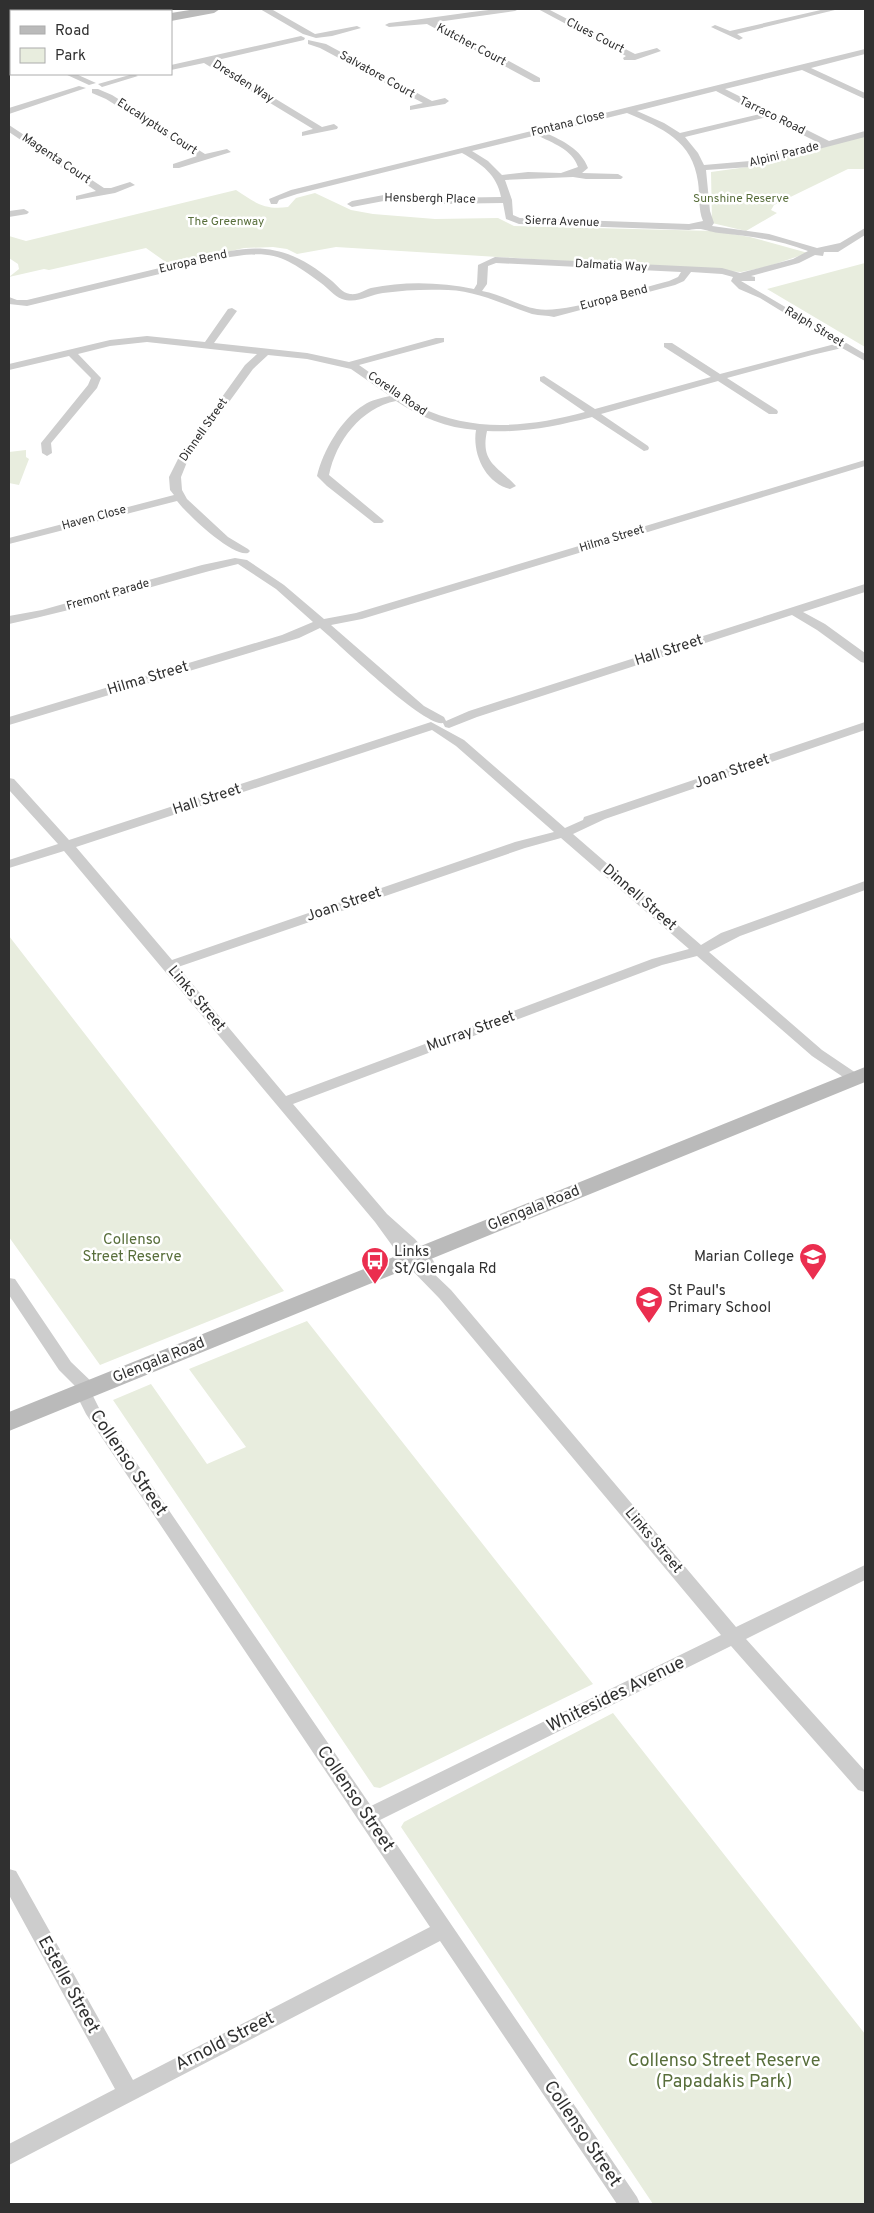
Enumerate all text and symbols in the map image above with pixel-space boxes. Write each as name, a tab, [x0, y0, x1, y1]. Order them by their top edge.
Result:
legend	[10, 10, 172, 75]
street label: Clues Court	[563, 15, 627, 57]
street label: Kutcher Court	[433, 20, 509, 70]
text: Road	[55, 22, 90, 41]
text: Park	[55, 47, 86, 66]
street label: Salvatore Court	[336, 48, 418, 102]
street label: Dresden Way	[209, 57, 277, 107]
street label: Tarraco Road	[736, 93, 808, 139]
street label: Eucalyptus Court	[114, 95, 200, 159]
street label: Fontana Close	[530, 107, 606, 141]
street label: Magenta Court	[18, 130, 94, 188]
street label: Alpini Parade	[747, 139, 821, 171]
street label: Hensbergh Place	[384, 190, 476, 208]
park label: Sunshine Reserve	[693, 191, 789, 207]
street label: Sierra Avenue	[524, 213, 600, 231]
park label: The Greenway	[188, 214, 264, 230]
street label: Europa Bend	[157, 246, 229, 278]
street label: Dalmatia Way	[574, 256, 648, 276]
street label: Europa Bend	[578, 281, 650, 315]
street label: Ralph Street	[781, 303, 847, 351]
street label: Corella Road	[364, 368, 430, 420]
street label: Dinnell Street	[176, 395, 232, 465]
street label: Haven Close	[60, 502, 128, 534]
street label: Hilma Street	[578, 522, 646, 556]
street label: Fremont Parade	[65, 576, 151, 614]
street label: Hall Street	[632, 631, 706, 671]
street label: Hilma Street	[105, 658, 191, 700]
street label: Joan Street	[692, 750, 772, 794]
street label: Hall Street	[170, 780, 244, 820]
street label: Dinnell Street	[598, 861, 680, 935]
street label: Joan Street	[304, 883, 384, 927]
street label: Links Street	[163, 962, 229, 1036]
street label: Murray Street	[424, 1007, 518, 1057]
street label: Glengala Road	[485, 1182, 583, 1236]
park label: Collenso Street Reserve	[82, 1231, 182, 1267]
school or university icon: Marian College	[798, 1242, 828, 1281]
place label: Links St/Glengala Rd	[394, 1243, 497, 1279]
bus stop icon: Links St/Glengala Rd	[360, 1246, 390, 1285]
place label: Marian College	[694, 1248, 794, 1267]
place label: St Paul's Primary School	[668, 1282, 771, 1318]
school or university icon: St Paul's Primary School	[634, 1285, 664, 1324]
street label: Glengala Road	[110, 1334, 208, 1388]
street label: Collenso Street	[84, 1405, 172, 1521]
street label: Links Street	[620, 1504, 686, 1578]
street label: Whitesides Avenue	[543, 1652, 689, 1738]
street label: Collenso Street	[311, 1741, 399, 1857]
street label: Estelle Street	[32, 1932, 104, 2038]
street label: Arnold Street	[172, 2007, 278, 2077]
park label: Collenso Street Reserve (Papadakis Park)	[628, 2050, 820, 2094]
street label: Collenso Street	[538, 2076, 626, 2192]

